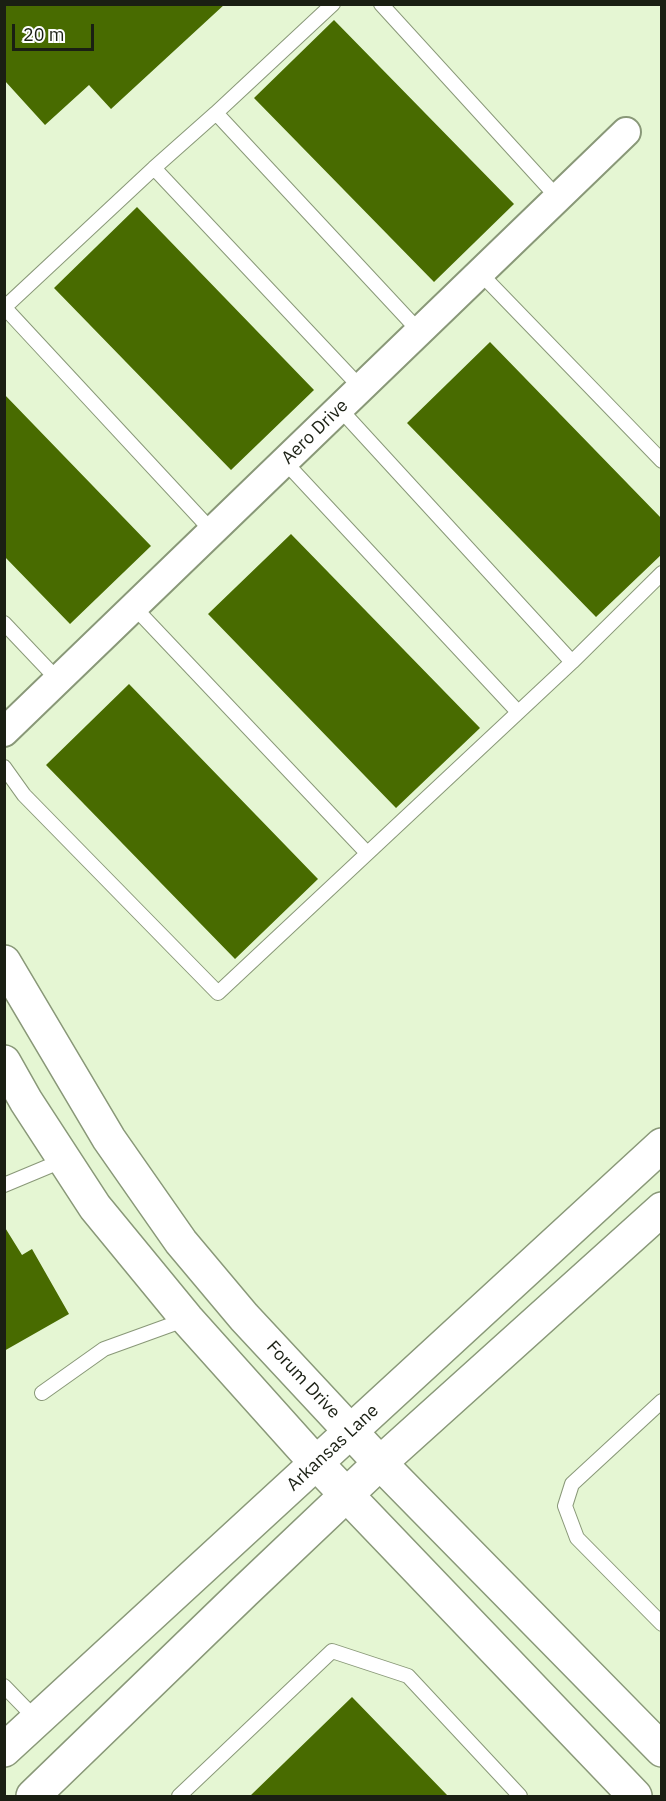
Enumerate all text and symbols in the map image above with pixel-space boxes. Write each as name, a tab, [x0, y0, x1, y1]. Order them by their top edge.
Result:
scale bar	[15, 12, 98, 50]
text: 20 m	[23, 23, 65, 46]
street label: Aero Drive	[277, 395, 353, 469]
street label: Forum Drive	[262, 1337, 344, 1423]
street label: Arkansas Lane	[283, 1400, 383, 1496]

